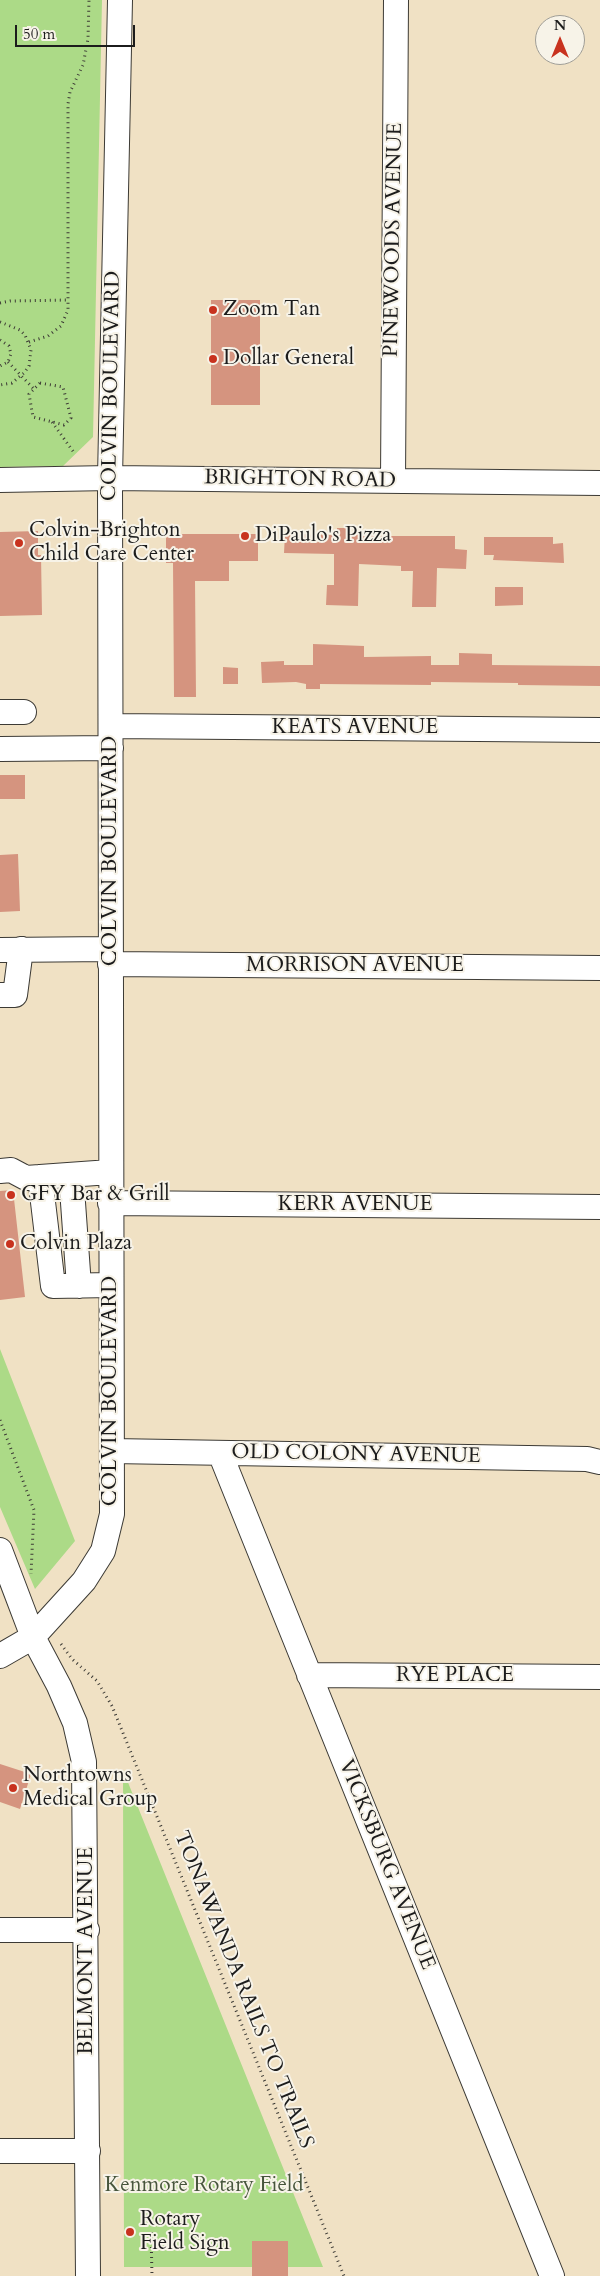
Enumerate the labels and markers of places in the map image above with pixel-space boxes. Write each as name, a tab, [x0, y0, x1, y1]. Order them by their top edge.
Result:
place label: Zoom Tan	[223, 297, 320, 323]
marker: Zoom Tan	[207, 304, 219, 316]
place label: Dollar General	[223, 346, 354, 372]
marker: Dollar General	[207, 353, 219, 365]
place label: Colvin-Brighton Child Care Center	[29, 518, 194, 568]
place label: DiPaulo's Pizza	[255, 523, 391, 549]
marker: DiPaulo's Pizza	[239, 530, 251, 542]
marker: Colvin-Brighton Child Care Center	[13, 537, 25, 549]
place label: GFY Bar & Grill	[21, 1182, 170, 1208]
marker: GFY Bar & Grill	[5, 1189, 17, 1201]
place label: Colvin Plaza	[20, 1231, 132, 1257]
marker: Colvin Plaza	[4, 1238, 16, 1250]
place label: Northtowns Medical Group	[23, 1763, 157, 1813]
marker: Northtowns Medical Group	[7, 1782, 19, 1794]
place label: Rotary Field Sign	[140, 2207, 230, 2257]
marker: Rotary Field Sign	[124, 2226, 136, 2238]

